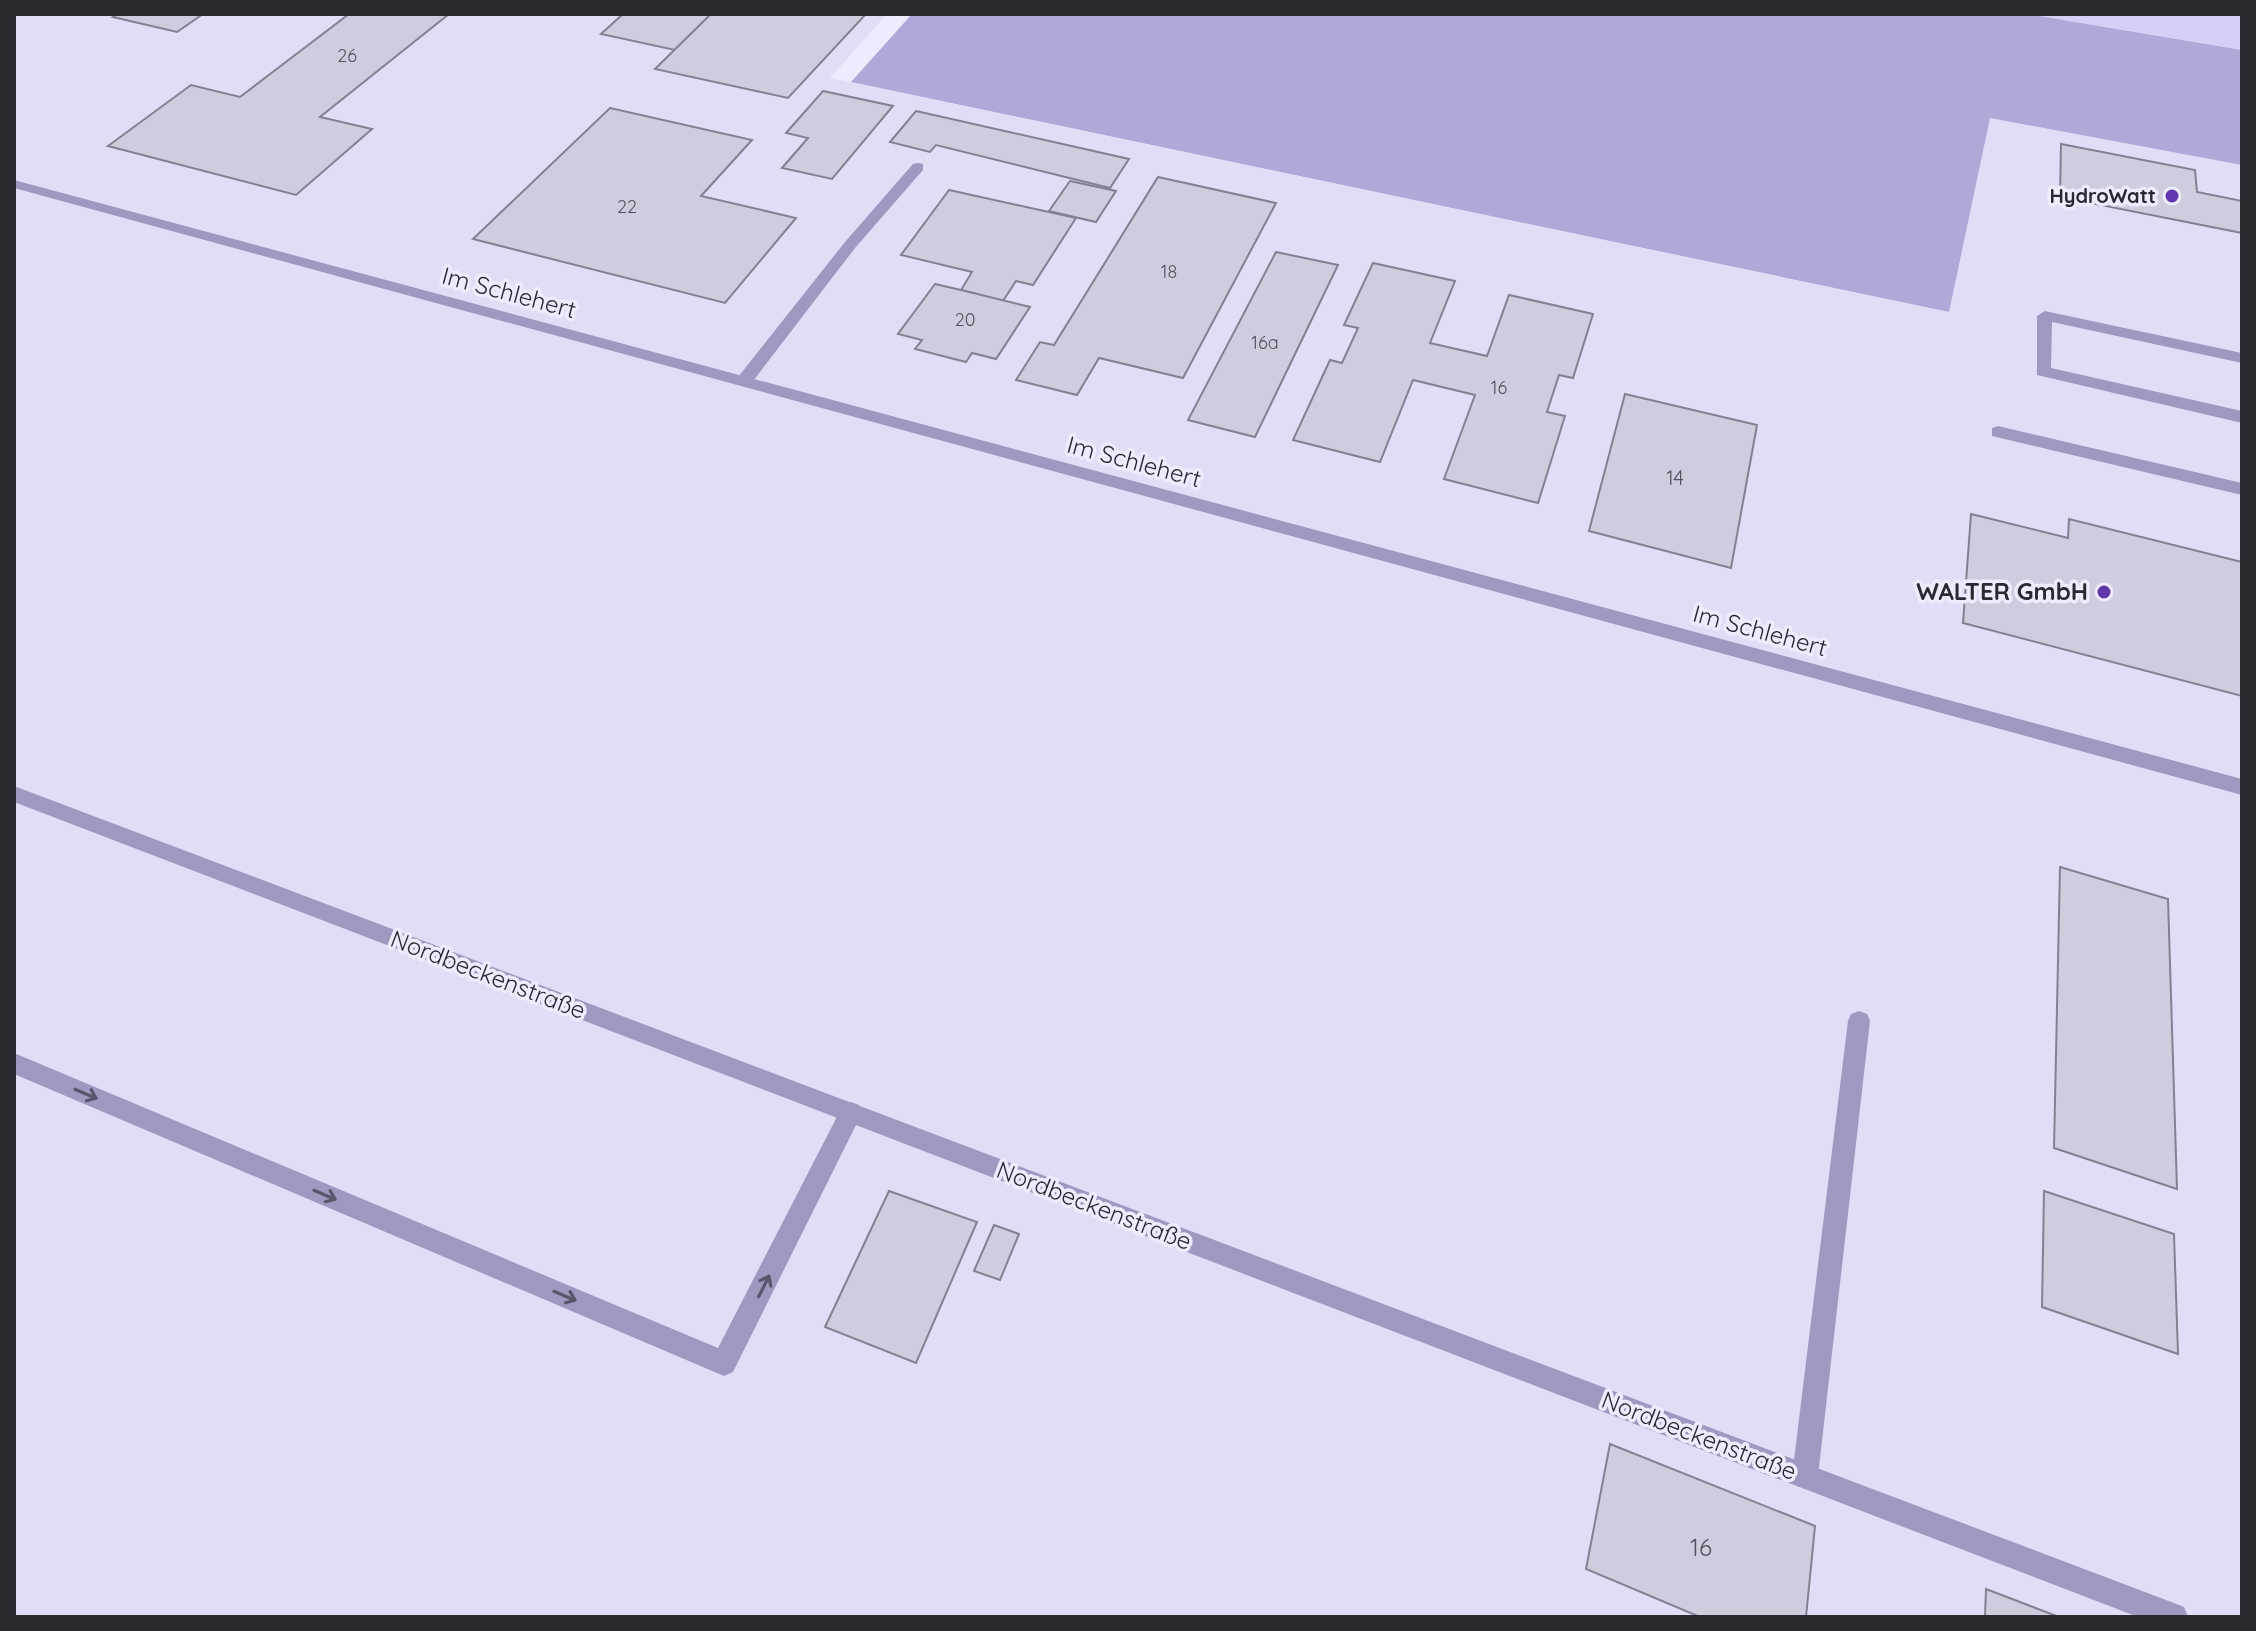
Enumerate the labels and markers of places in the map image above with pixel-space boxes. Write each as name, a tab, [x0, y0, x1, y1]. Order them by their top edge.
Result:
place label: HydroWatt	[2049, 183, 2156, 208]
marker: HydroWatt	[2163, 187, 2181, 205]
place label: WALTER GmbH	[1916, 576, 2088, 606]
marker: WALTER GmbH	[2095, 583, 2113, 601]

